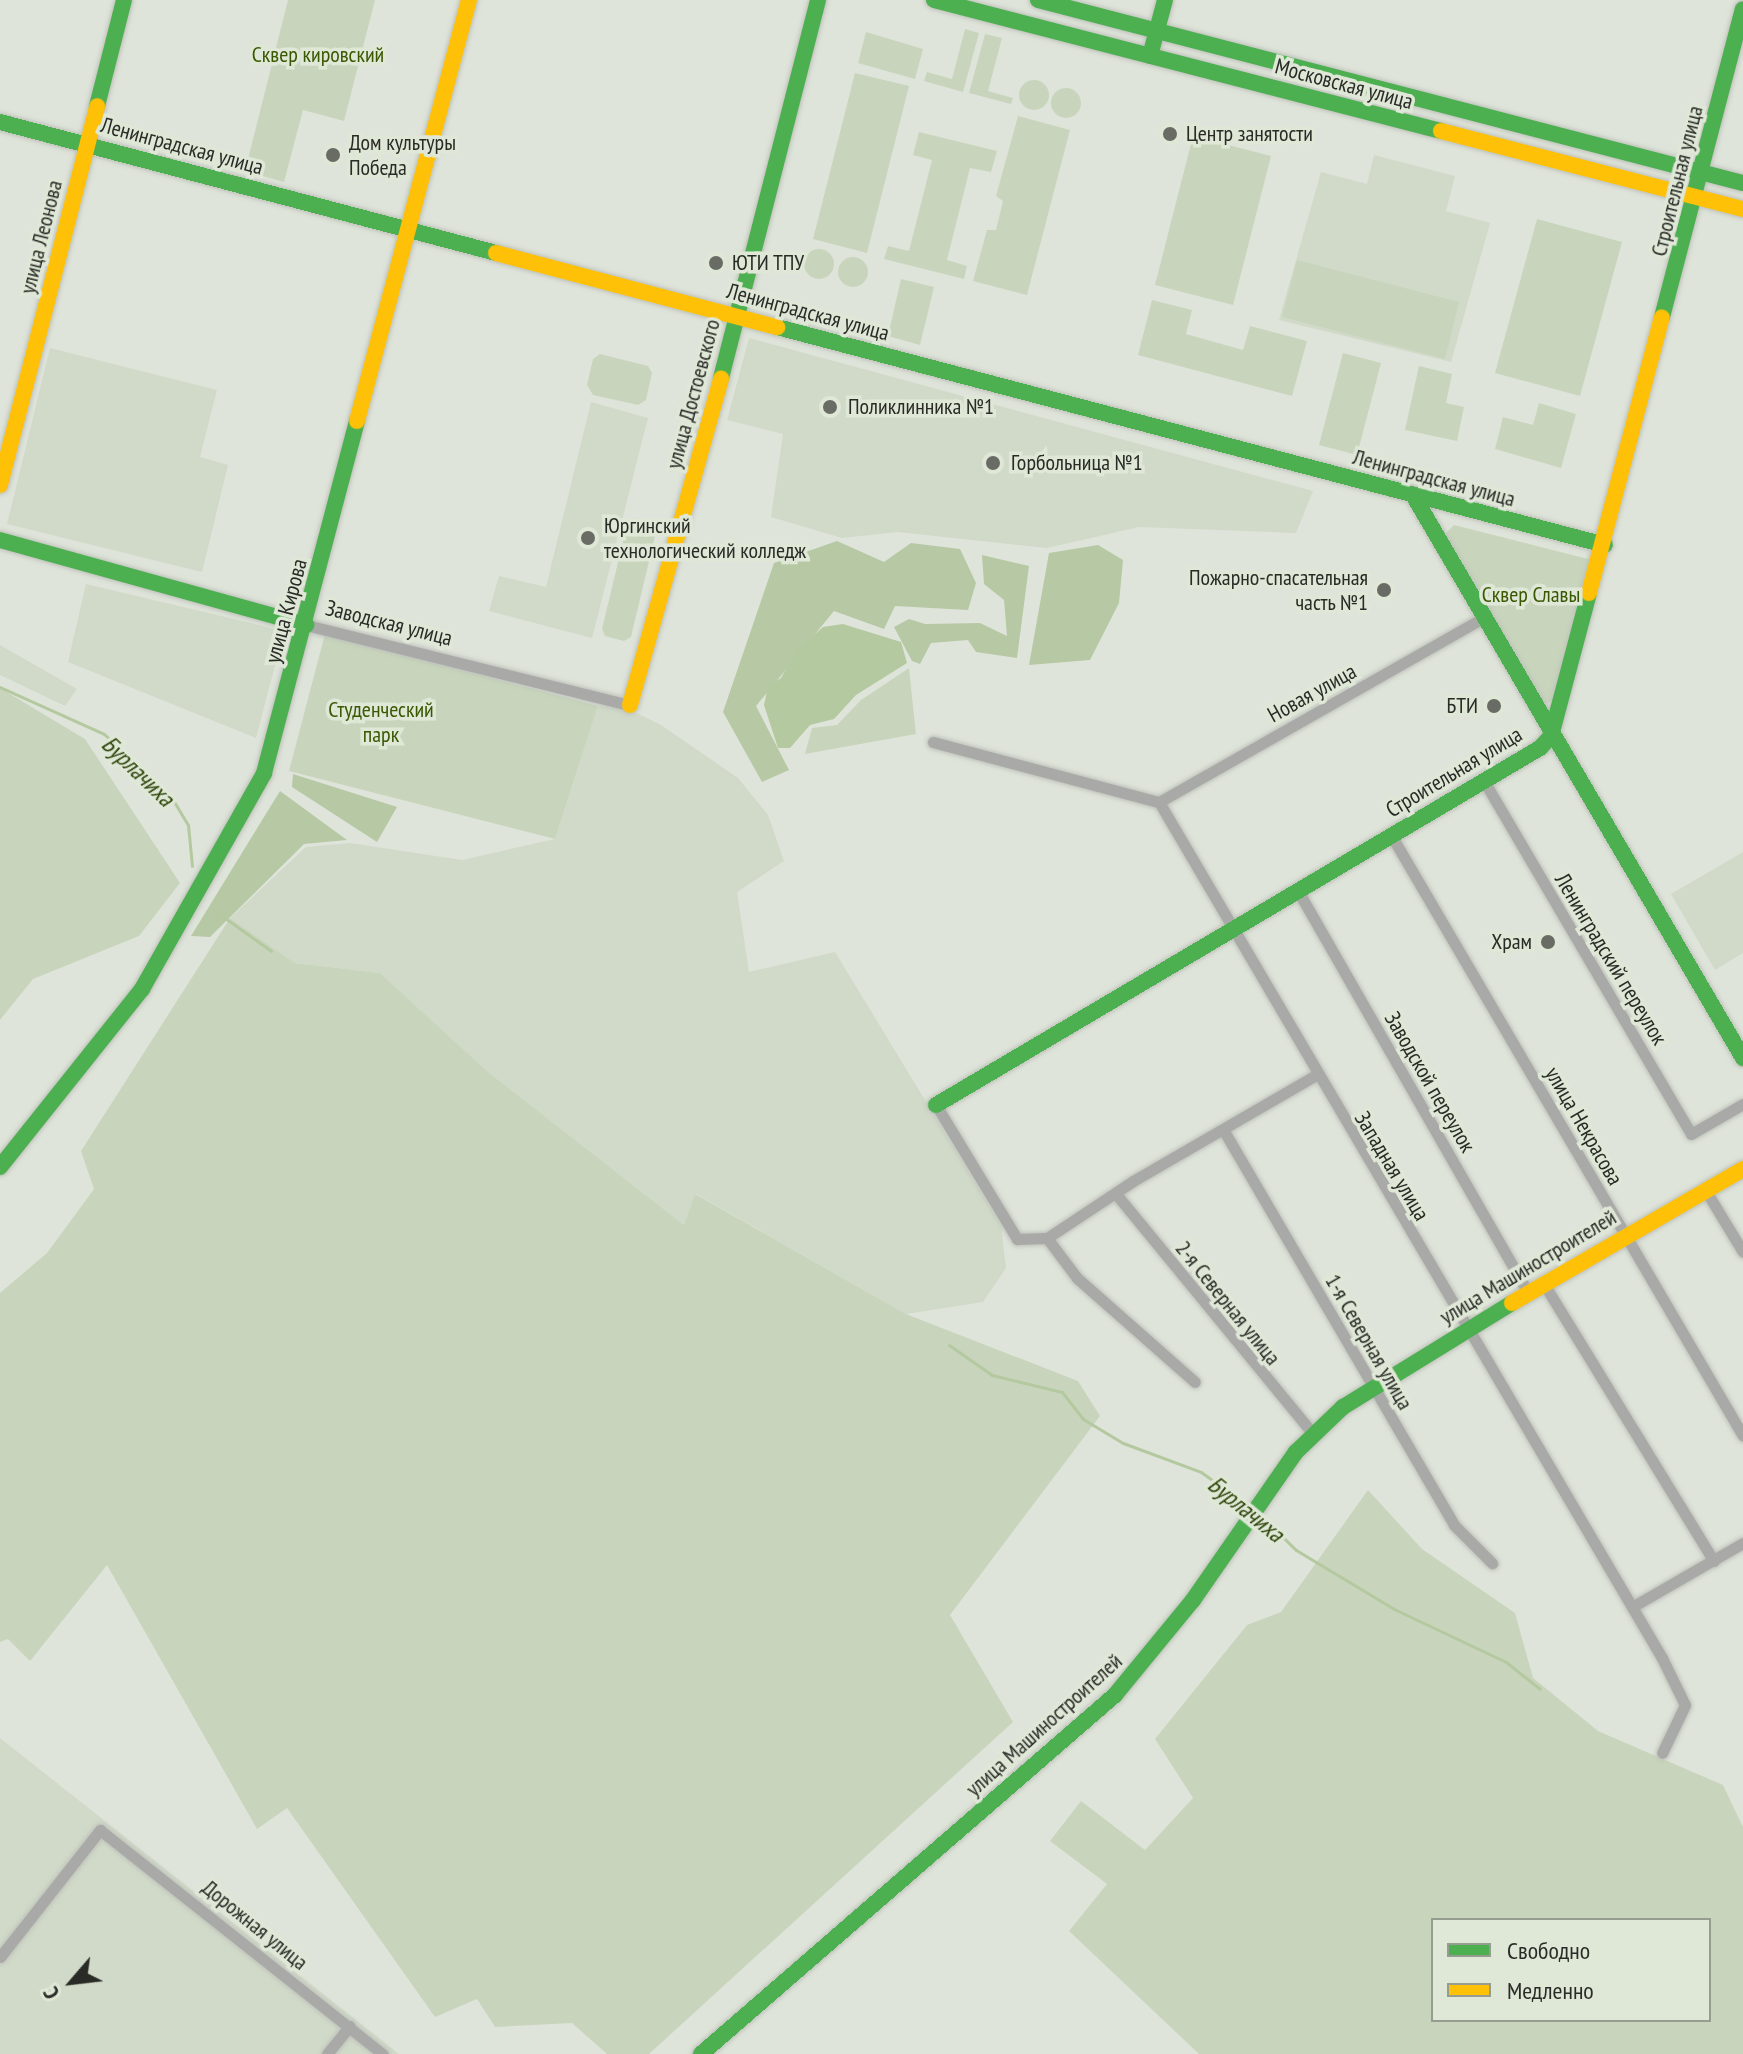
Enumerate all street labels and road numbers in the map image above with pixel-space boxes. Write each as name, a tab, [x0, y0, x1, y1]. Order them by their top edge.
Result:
street label: Московская улица	[1272, 53, 1416, 115]
street label: Строительная улица	[1646, 103, 1708, 259]
street label: Ленинградская улица	[98, 112, 266, 180]
street label: улица Леонова	[14, 178, 68, 296]
street label: Ленинградская улица	[724, 278, 892, 346]
street label: улица Достоевского	[660, 316, 726, 472]
street label: Ленинградская улица	[1350, 444, 1518, 512]
street label: улица Кирова	[259, 556, 313, 666]
street label: Заводская улица	[323, 594, 455, 652]
street label: Новая улица	[1263, 658, 1361, 728]
street label: Строительная улица	[1381, 721, 1527, 823]
street label: Ленинградский переулок	[1549, 868, 1673, 1050]
street label: Заводской переулок	[1379, 1007, 1481, 1157]
street label: улица Некрасова	[1540, 1062, 1628, 1190]
street label: Западная улица	[1349, 1107, 1435, 1225]
street label: улица Машиностроителей	[1435, 1204, 1621, 1330]
street label: 2-я Северная улица	[1170, 1236, 1286, 1370]
street label: 1-я Северная улица	[1320, 1269, 1418, 1415]
street label: улица Машиностроителей	[960, 1648, 1128, 1802]
street label: Дорожная улица	[197, 1874, 313, 1976]

